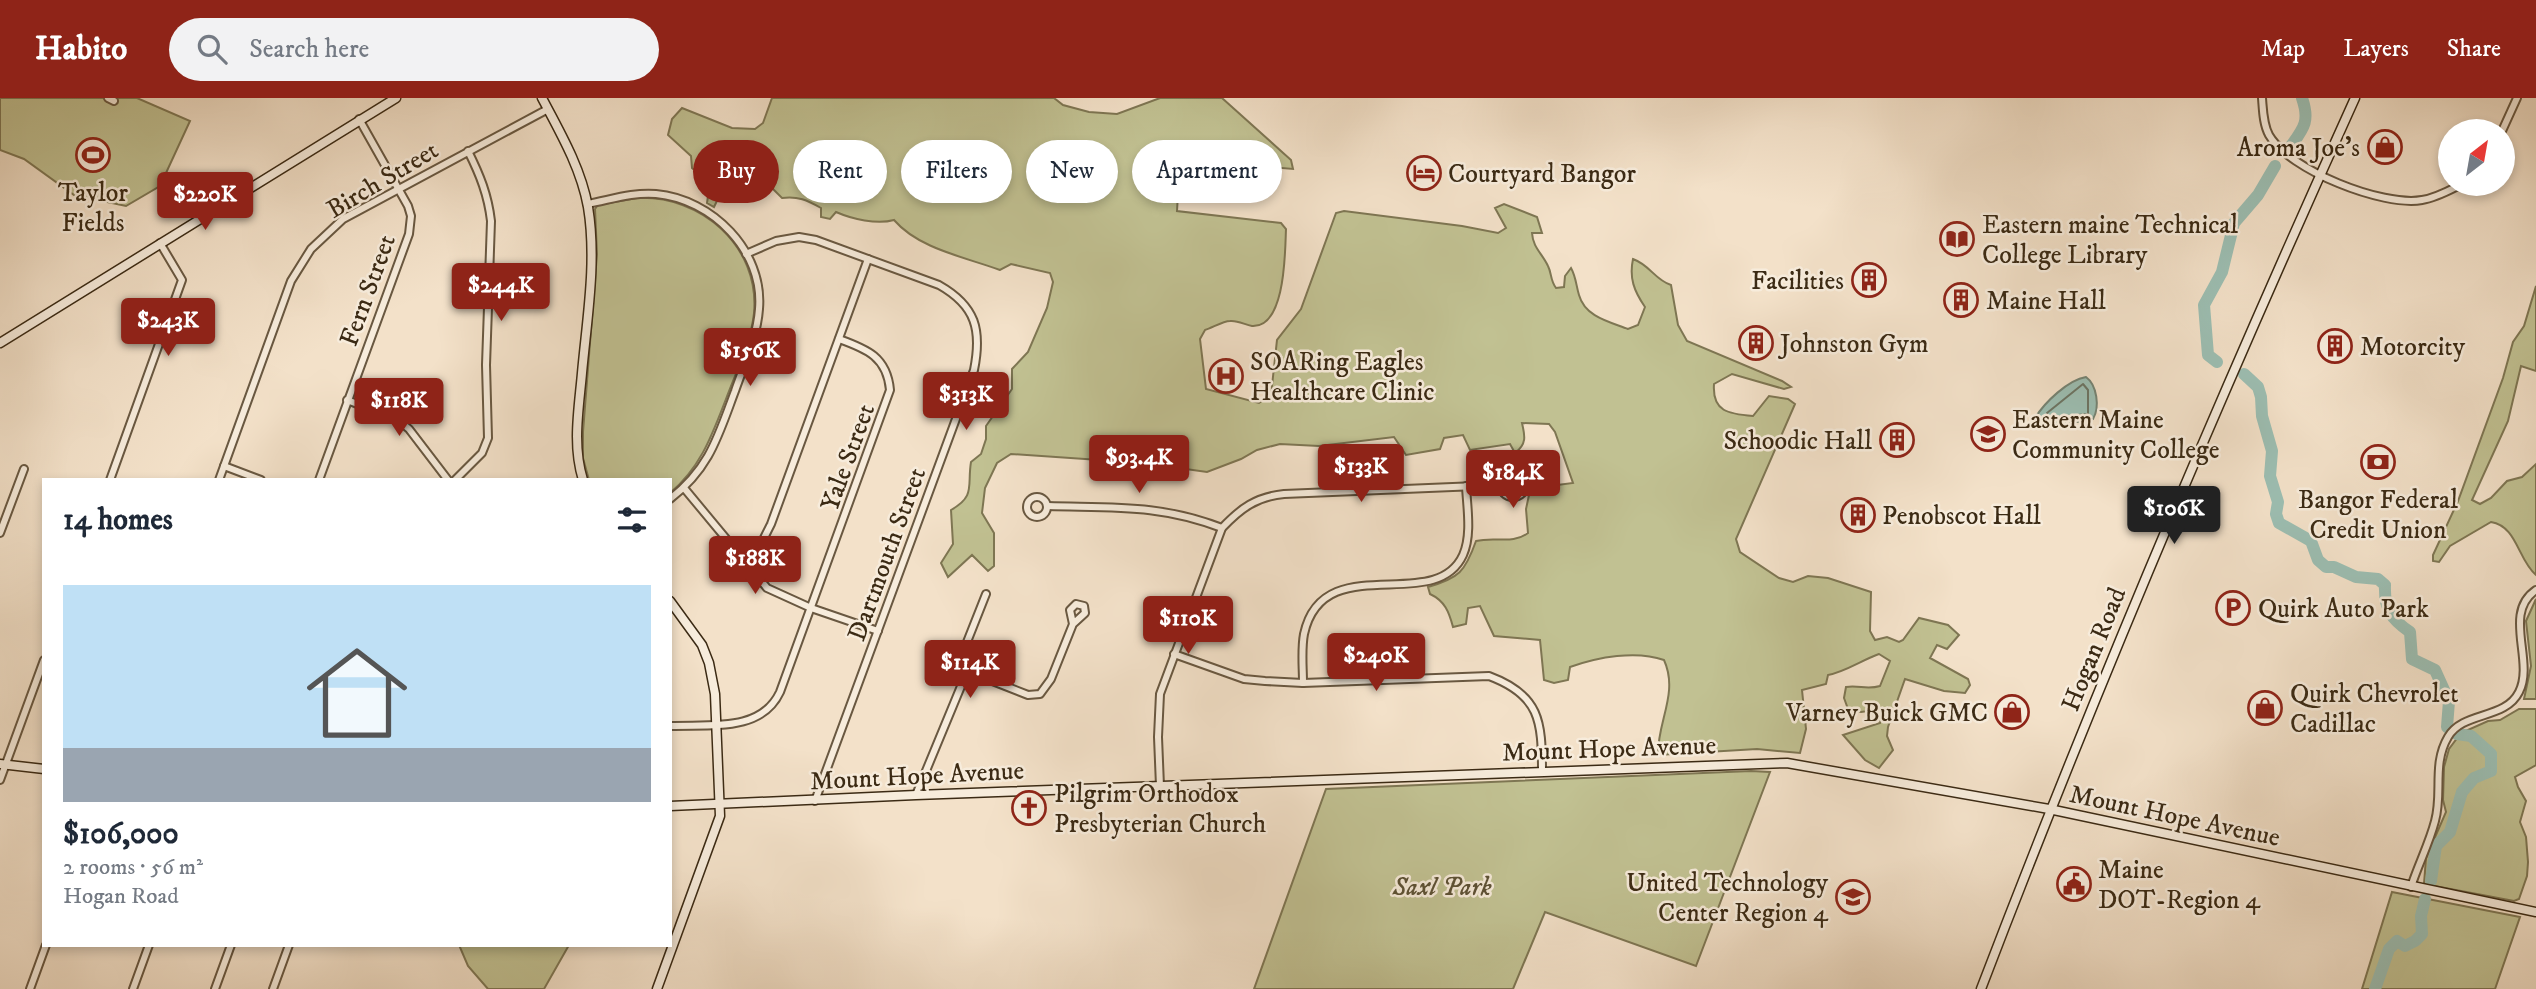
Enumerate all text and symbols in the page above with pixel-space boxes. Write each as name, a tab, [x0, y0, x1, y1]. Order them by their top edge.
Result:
search box	[169, 18, 659, 81]
text: Habito	[35, 29, 127, 70]
icon: search	[193, 30, 231, 68]
text: Search here	[249, 33, 369, 66]
text: Map	[2261, 34, 2305, 64]
text: Layers	[2343, 34, 2409, 64]
text: Share	[2447, 34, 2501, 64]
north arrow	[2438, 119, 2515, 196]
map controls	[2438, 119, 2515, 196]
shop icon: Aroma Joe's	[2366, 128, 2404, 166]
place label: Aroma Joe's	[2237, 132, 2360, 165]
street label: Birch Street	[321, 134, 445, 226]
sports icon: Taylor Fields	[74, 136, 112, 174]
chip: Buy	[693, 140, 779, 203]
chip: Rent	[793, 140, 887, 203]
chip: Filters	[901, 140, 1012, 203]
chip: New	[1026, 140, 1118, 203]
chip: Apartment	[1132, 140, 1282, 203]
hotel icon: Courtyard Bangor	[1405, 154, 1443, 192]
place label: Courtyard Bangor	[1448, 158, 1636, 191]
pin: $220K	[156, 172, 254, 232]
place label: Taylor Fields	[58, 177, 128, 240]
text: $220K	[173, 180, 237, 209]
place label: Eastern maine Technical College Library	[1982, 209, 2238, 272]
library icon: Eastern maine Technical College Library	[1938, 220, 1976, 258]
street label: Fern Street	[333, 230, 404, 351]
building icon: Facilities	[1850, 261, 1888, 299]
pin: $244K	[452, 264, 550, 323]
place label: Facilities	[1751, 265, 1844, 298]
text: $244K	[468, 271, 534, 300]
building icon: Maine Hall	[1942, 281, 1980, 319]
place label: Maine Hall	[1986, 285, 2106, 318]
pin: $243K	[119, 299, 217, 358]
text: $243K	[137, 306, 199, 335]
building icon: Johnston Gym	[1737, 324, 1775, 362]
building icon: Motorcity	[2316, 327, 2354, 365]
pin: $156K	[701, 328, 799, 388]
place label: Johnston Gym	[1778, 328, 1928, 361]
place label: Motorcity	[2360, 331, 2466, 364]
text: $156K	[720, 336, 780, 365]
place label: SOARing Eagles Healthcare Clinic	[1250, 346, 1434, 409]
hospital icon: SOARing Eagles Healthcare Clinic	[1207, 357, 1245, 395]
pin: $313K	[917, 372, 1015, 432]
pin: $118K	[350, 378, 448, 438]
text: $313K	[939, 380, 993, 409]
text: $118K	[370, 386, 428, 415]
street label: Yale Street	[814, 400, 883, 515]
place label: Eastern Maine Community College	[2012, 404, 2219, 467]
school or university icon: Eastern Maine Community College	[1969, 415, 2007, 453]
building icon: Schoodic Hall	[1878, 421, 1916, 459]
place label: Schoodic Hall	[1723, 425, 1872, 458]
pin: $93.4K	[1082, 436, 1196, 495]
text: $93.4K	[1105, 443, 1173, 472]
bank icon: Bangor Federal Credit Union	[2359, 443, 2397, 481]
pin: $133K	[1312, 444, 1410, 504]
pin: $184K	[1464, 450, 1562, 510]
text: $133K	[1334, 452, 1388, 481]
text: $184K	[1482, 458, 1544, 487]
street label: Dartmouth Street	[841, 463, 934, 646]
place label: Bangor Federal Credit Union	[2298, 484, 2458, 547]
pin: $106K	[2125, 486, 2223, 546]
text: $106K	[2143, 494, 2205, 523]
building icon: Penobscot Hall	[1839, 496, 1877, 534]
place label: Penobscot Hall	[1882, 500, 2041, 533]
icon: filters	[613, 501, 651, 539]
text: 14 homes	[63, 502, 173, 539]
pin: $188K	[706, 536, 804, 596]
text: $188K	[725, 544, 785, 573]
street label: Hogan Road	[2055, 583, 2134, 716]
parking icon: Quirk Auto Park	[2214, 589, 2252, 627]
place label: Quirk Auto Park	[2258, 593, 2429, 626]
pin: $110K	[1139, 596, 1237, 656]
text: $110K	[1159, 604, 1217, 633]
icon: home	[294, 630, 420, 756]
pin: $240K	[1327, 634, 1425, 693]
pin: $114K	[921, 640, 1019, 700]
text: $240K	[1343, 641, 1409, 670]
text: $114K	[941, 648, 999, 677]
place label: Quirk Chevrolet Cadillac	[2290, 678, 2459, 741]
shop icon: Quirk Chevrolet Cadillac	[2246, 689, 2284, 727]
shop icon: Varney Buick GMC	[1993, 693, 2031, 731]
place label: Varney Buick GMC	[1785, 697, 1988, 730]
street label: Mount Hope Avenue	[1501, 729, 1717, 770]
street label: Mount Hope Avenue	[809, 754, 1025, 799]
place label: Pilgrim Orthodox Presbyterian Church	[1054, 778, 1267, 841]
street label: Mount Hope Avenue	[2066, 778, 2283, 855]
church icon: Pilgrim Orthodox Presbyterian Church	[1010, 789, 1048, 827]
text: $106,000	[63, 816, 179, 853]
text: 2 rooms · 56 m²	[63, 853, 203, 882]
place label: Maine DOT-Region 4	[2098, 854, 2261, 917]
public building icon: Maine DOT-Region 4	[2055, 865, 2093, 903]
place label: United Technology Center Region 4	[1626, 867, 1829, 930]
park label: Saxl Park	[1391, 871, 1492, 904]
school or university icon: United Technology Center Region 4	[1834, 878, 1872, 916]
text: Hogan Road	[63, 882, 179, 911]

